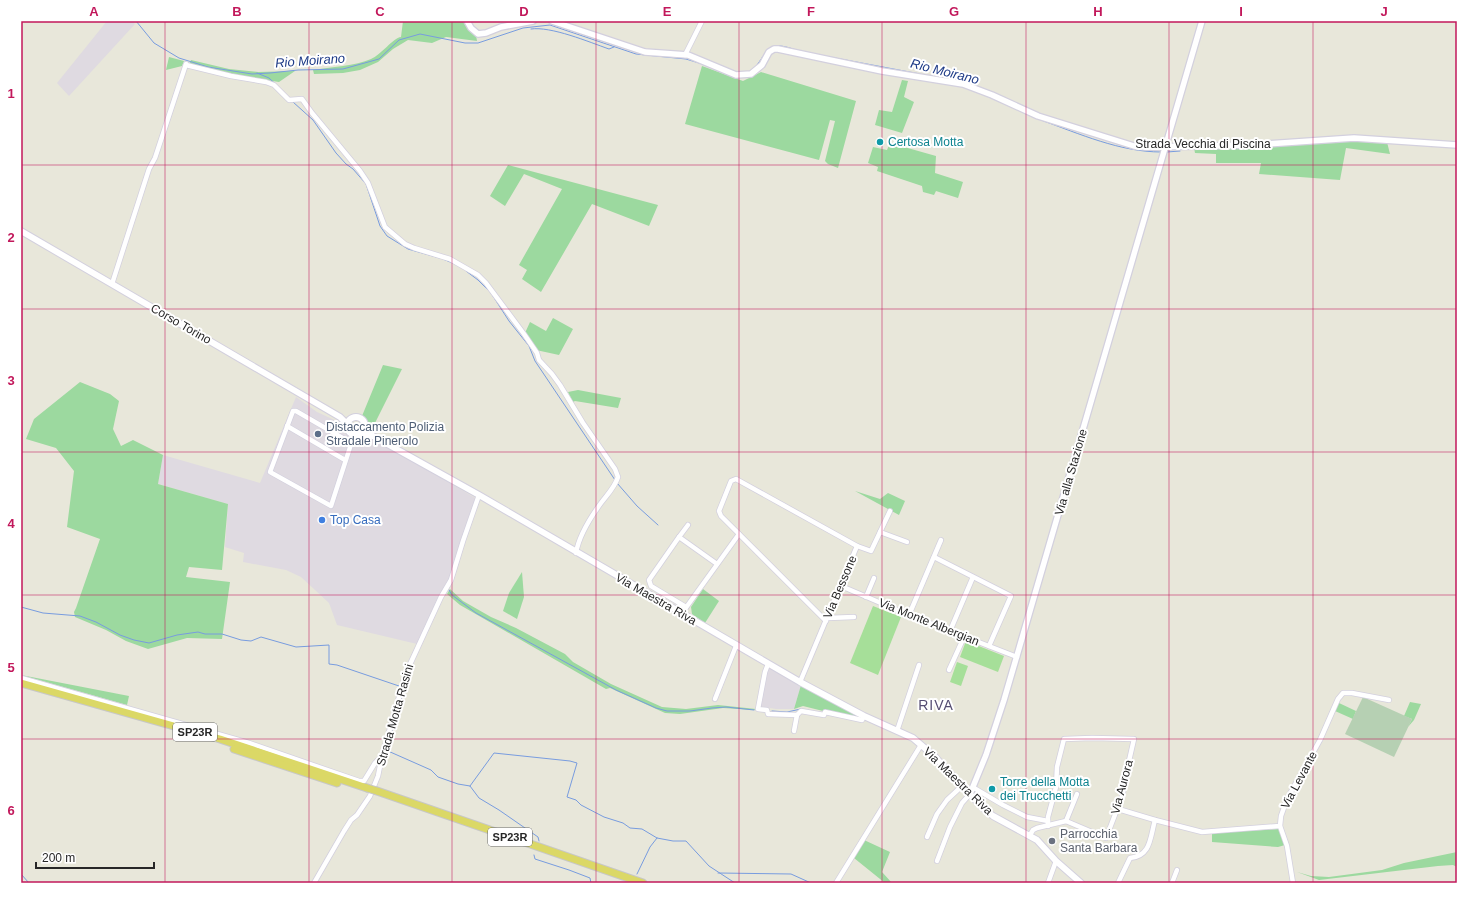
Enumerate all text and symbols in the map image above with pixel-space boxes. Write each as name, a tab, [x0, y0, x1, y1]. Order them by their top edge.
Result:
text: A	[89, 4, 99, 19]
text: B	[232, 4, 242, 19]
text: C	[375, 4, 385, 19]
text: D	[519, 4, 529, 19]
text: E	[663, 4, 672, 19]
text: F	[807, 4, 815, 19]
text: G	[949, 4, 959, 19]
text: H	[1093, 4, 1103, 19]
text: I	[1239, 4, 1243, 19]
text: J	[1380, 4, 1388, 19]
water label: Rio Moirano	[275, 51, 346, 70]
water label: Rio Moirano	[909, 56, 981, 87]
text: 1	[7, 86, 15, 101]
place label: Certosa Motta	[888, 135, 964, 149]
marker: Certosa Motta	[875, 137, 885, 147]
street label: Strada Vecchia di Piscina	[1135, 137, 1271, 151]
text: 2	[7, 230, 15, 245]
street label: Corso Torino	[148, 301, 214, 347]
text: 3	[7, 373, 15, 388]
place label: Distaccamento Polizia Stradale Pinerolo	[326, 420, 444, 448]
street label: Via alla Stazione	[1052, 427, 1090, 517]
marker: Distaccamento Polizia Stradale Pinerolo	[313, 429, 323, 439]
place label: Top Casa	[330, 513, 381, 527]
marker: Top Casa	[317, 515, 327, 525]
text: 4	[7, 516, 15, 531]
street label: Via Bessone	[820, 553, 860, 621]
street label: Via Maestra Riva	[613, 570, 699, 628]
street label: Via Monte Albergian	[877, 595, 981, 649]
text: 5	[7, 660, 15, 675]
street label: Strada Motta Rasini	[374, 662, 416, 768]
district label: RIVA	[918, 697, 954, 713]
road number: SP23R	[173, 723, 217, 741]
street label: Via Maestra Riva	[920, 744, 996, 818]
street label: Via Levante	[1278, 749, 1320, 811]
street label: Via Aurora	[1108, 758, 1136, 816]
place label: Torre della Motta dei Trucchetti	[1000, 775, 1090, 803]
marker: Torre della Motta dei Trucchetti	[987, 784, 997, 794]
text: 6	[7, 803, 15, 818]
place label: Parrocchia Santa Barbara	[1060, 827, 1138, 855]
road number: SP23R	[488, 828, 532, 846]
marker: Parrocchia Santa Barbara	[1047, 836, 1057, 846]
scale bar	[36, 844, 154, 870]
text: 200 m	[42, 851, 75, 865]

